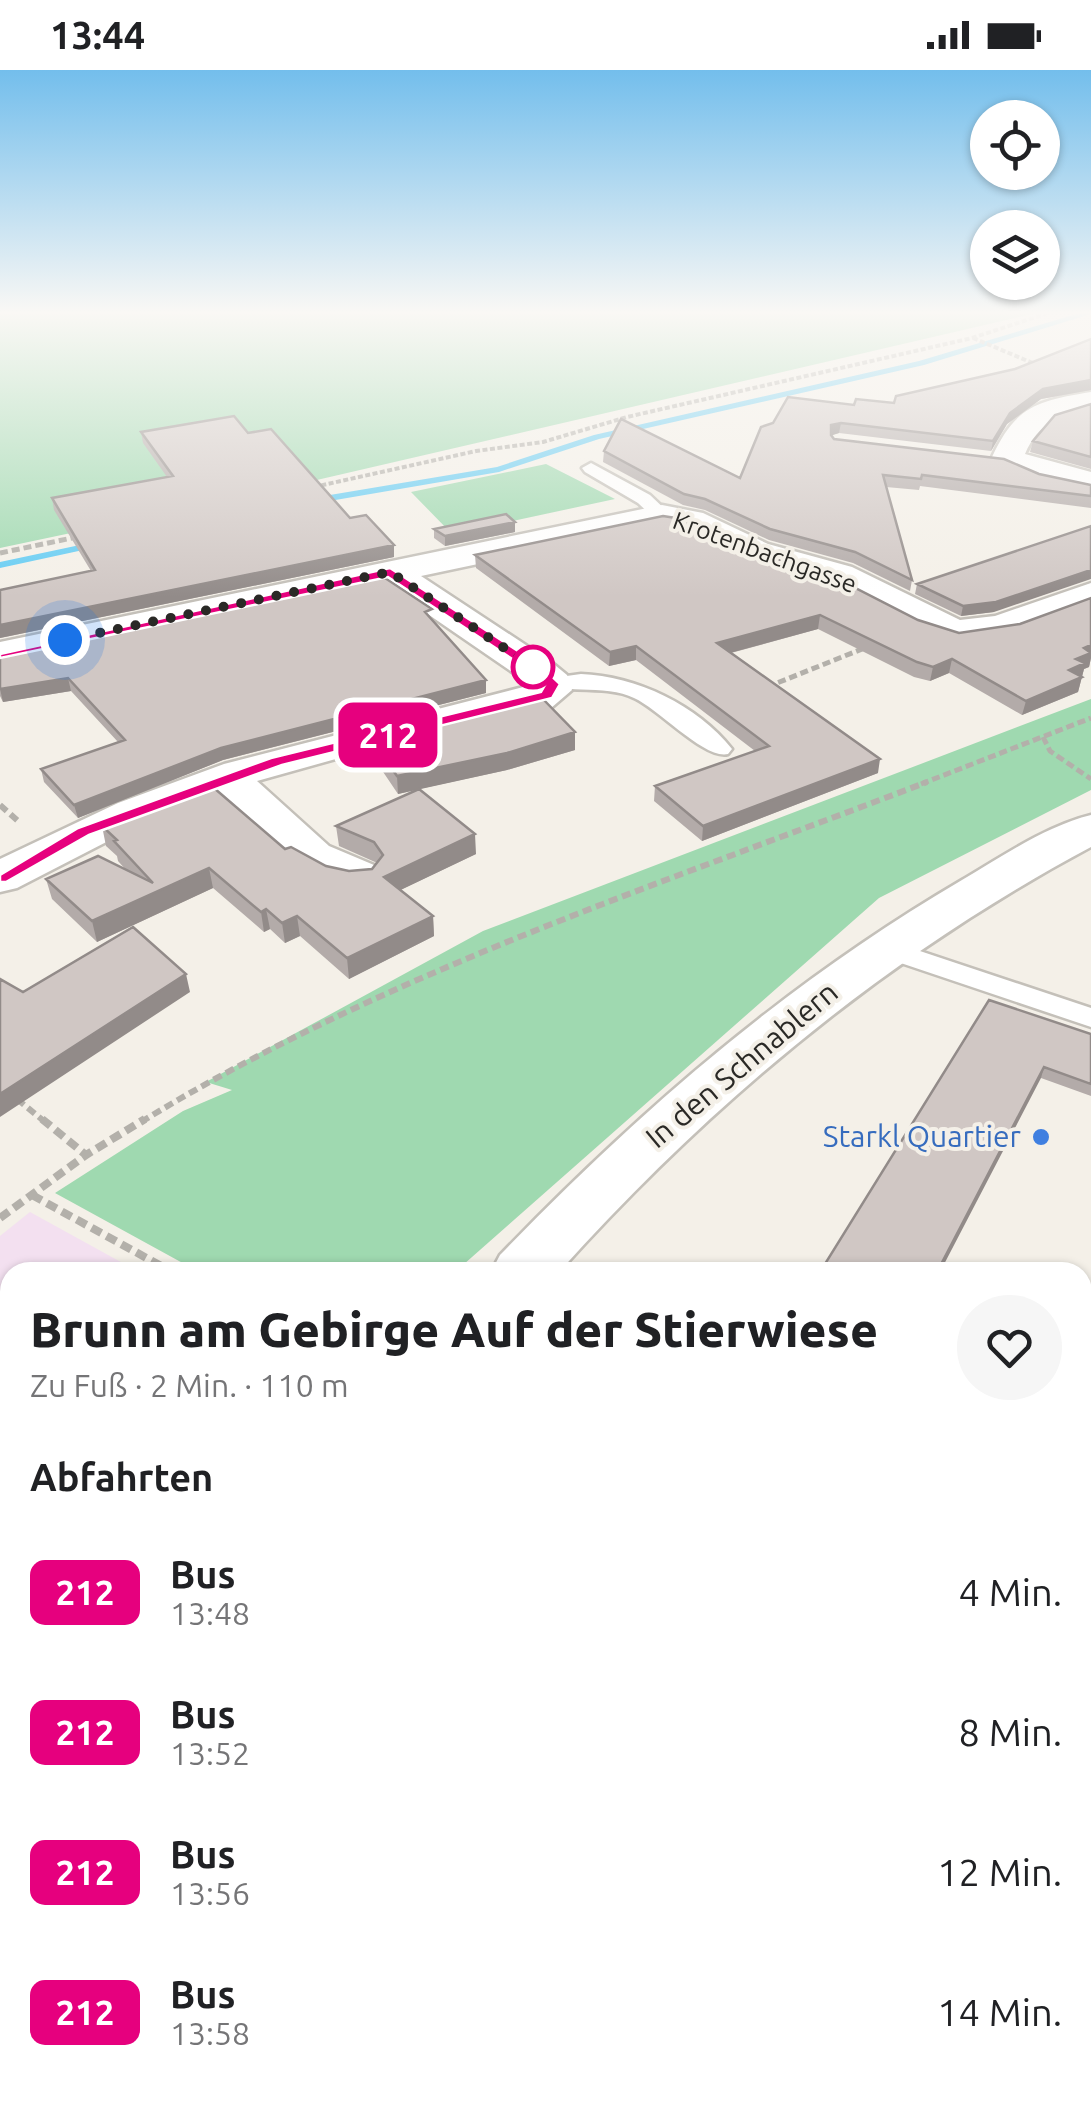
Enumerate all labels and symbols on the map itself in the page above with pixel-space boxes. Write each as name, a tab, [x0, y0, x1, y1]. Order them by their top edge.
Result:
street label: Krotenbachgasse	[669, 506, 861, 598]
your location	[40, 615, 90, 665]
unlabelled marker	[512, 646, 554, 688]
line badge: 212	[330, 702, 446, 768]
street label: In den Schnablern	[639, 974, 844, 1154]
place label: Starkl Quartier	[823, 1119, 1022, 1153]
marker: Starkl Quartier	[1030, 1126, 1052, 1148]

